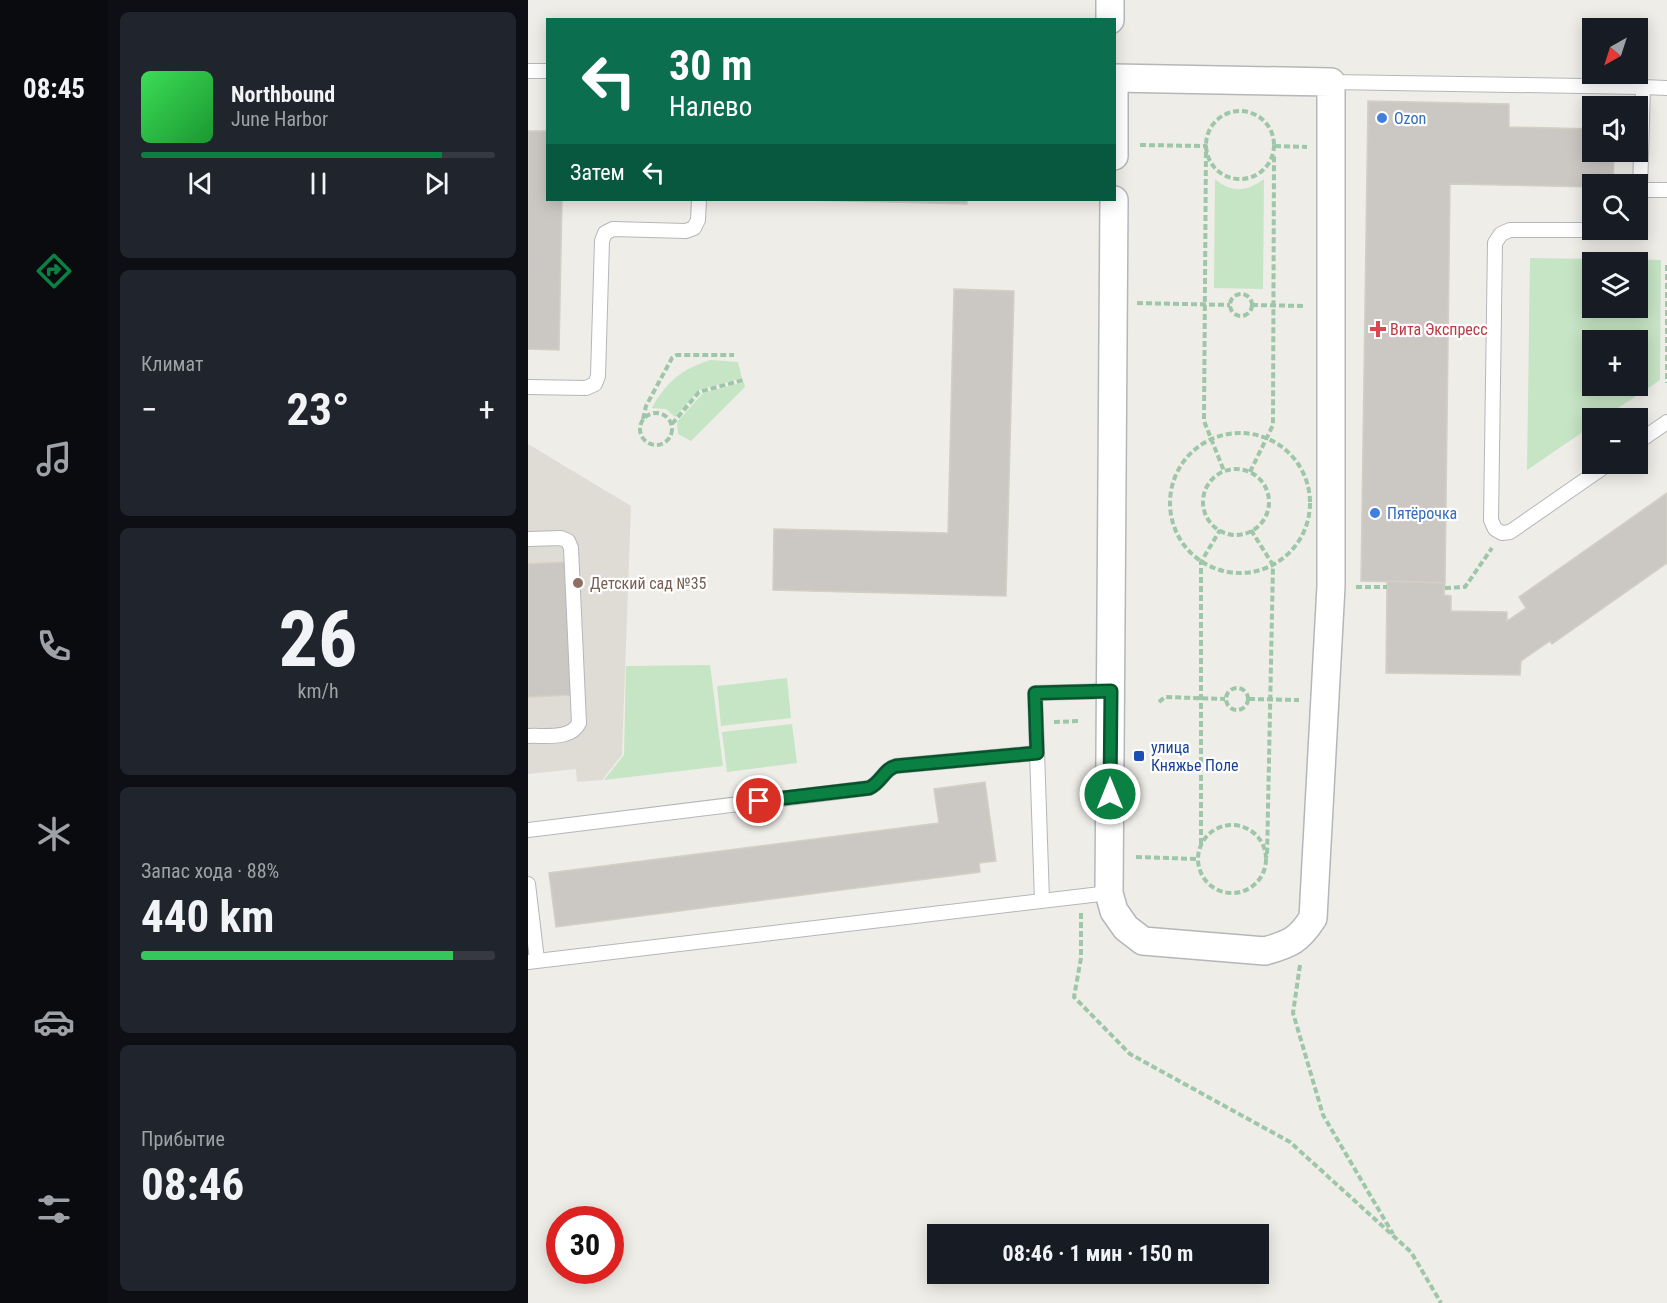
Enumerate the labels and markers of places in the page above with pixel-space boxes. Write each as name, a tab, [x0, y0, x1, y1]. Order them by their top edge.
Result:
place label: Ozon	[1394, 109, 1426, 128]
marker: Ozon	[1375, 111, 1389, 125]
place label: Вита Экспресс	[1390, 320, 1488, 339]
marker: Вита Экспресс	[1371, 322, 1385, 336]
place label: Пятёрочка	[1387, 504, 1457, 523]
marker: Пятёрочка	[1368, 506, 1382, 520]
place label: Детский сад №35	[590, 574, 707, 593]
marker: Детский сад №35	[571, 576, 585, 590]
place label: улица Княжье Поле	[1151, 738, 1239, 775]
marker: улица Княжье Поле	[1132, 749, 1146, 763]
pin	[733, 775, 784, 826]

